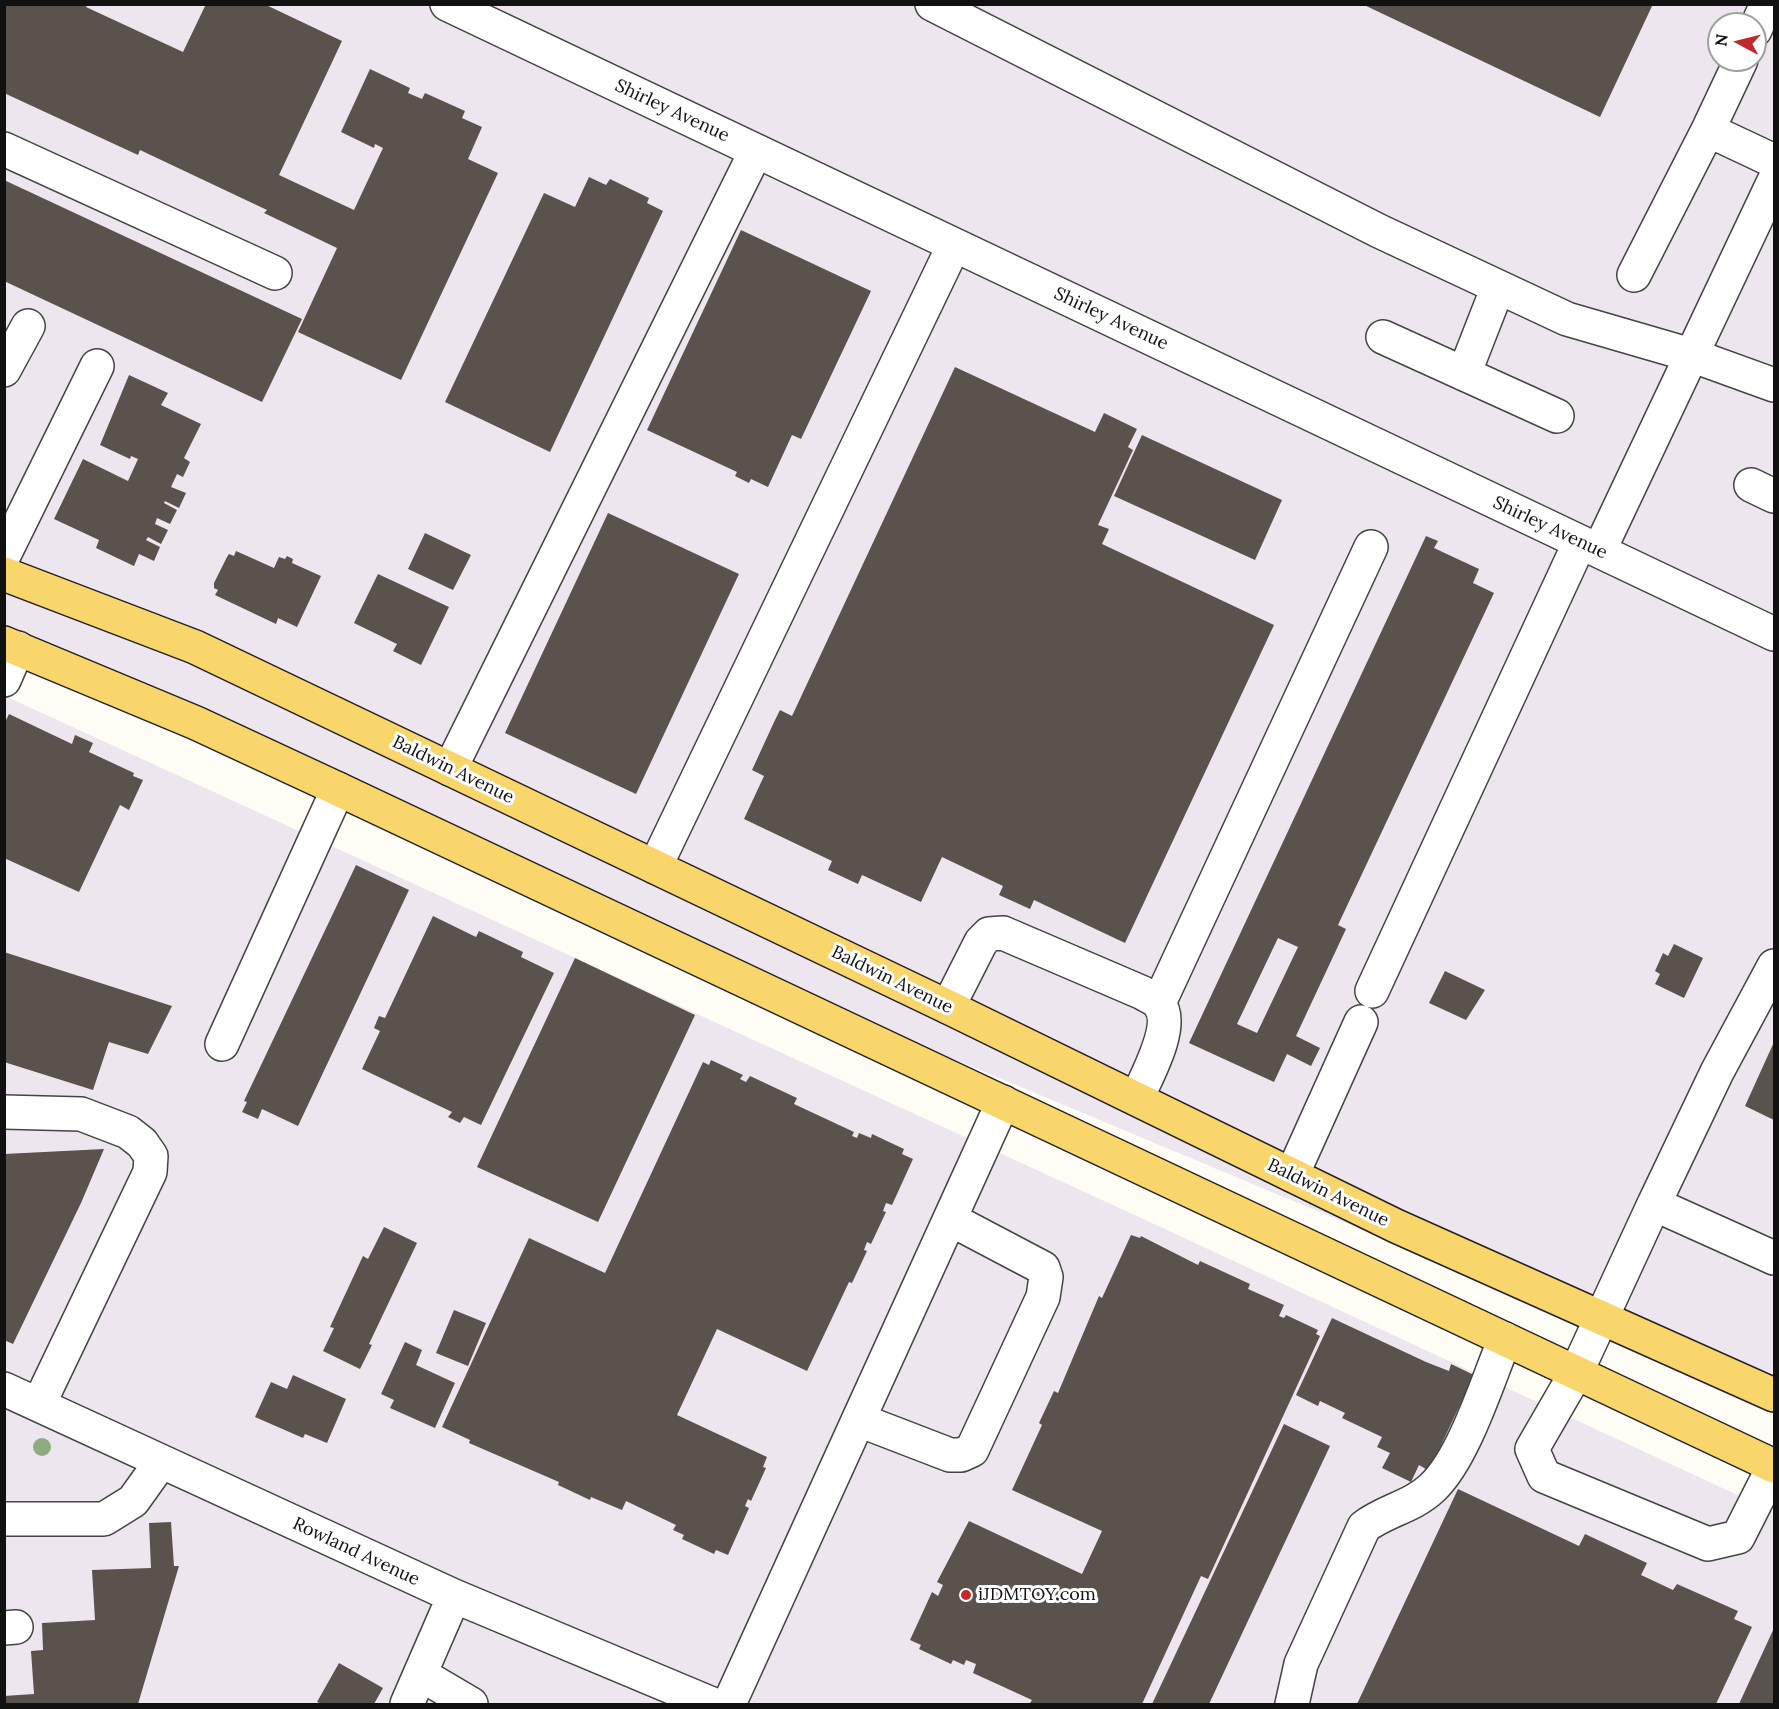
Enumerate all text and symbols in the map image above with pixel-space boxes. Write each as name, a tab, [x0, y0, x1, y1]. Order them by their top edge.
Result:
north arrow	[1707, 12, 1767, 72]
text: N	[1710, 33, 1732, 47]
street label: Shirley Avenue	[611, 75, 733, 147]
street label: Shirley Avenue	[1050, 283, 1172, 355]
street label: Shirley Avenue	[1489, 492, 1611, 564]
street label: Baldwin Avenue	[389, 731, 517, 809]
street label: Baldwin Avenue	[828, 941, 956, 1019]
street label: Baldwin Avenue	[1264, 1154, 1392, 1232]
street label: Rowland Avenue	[289, 1513, 423, 1591]
place label: iJDMTOY.com	[978, 1584, 1096, 1606]
marker: iJDMTOY.com	[959, 1588, 973, 1602]

